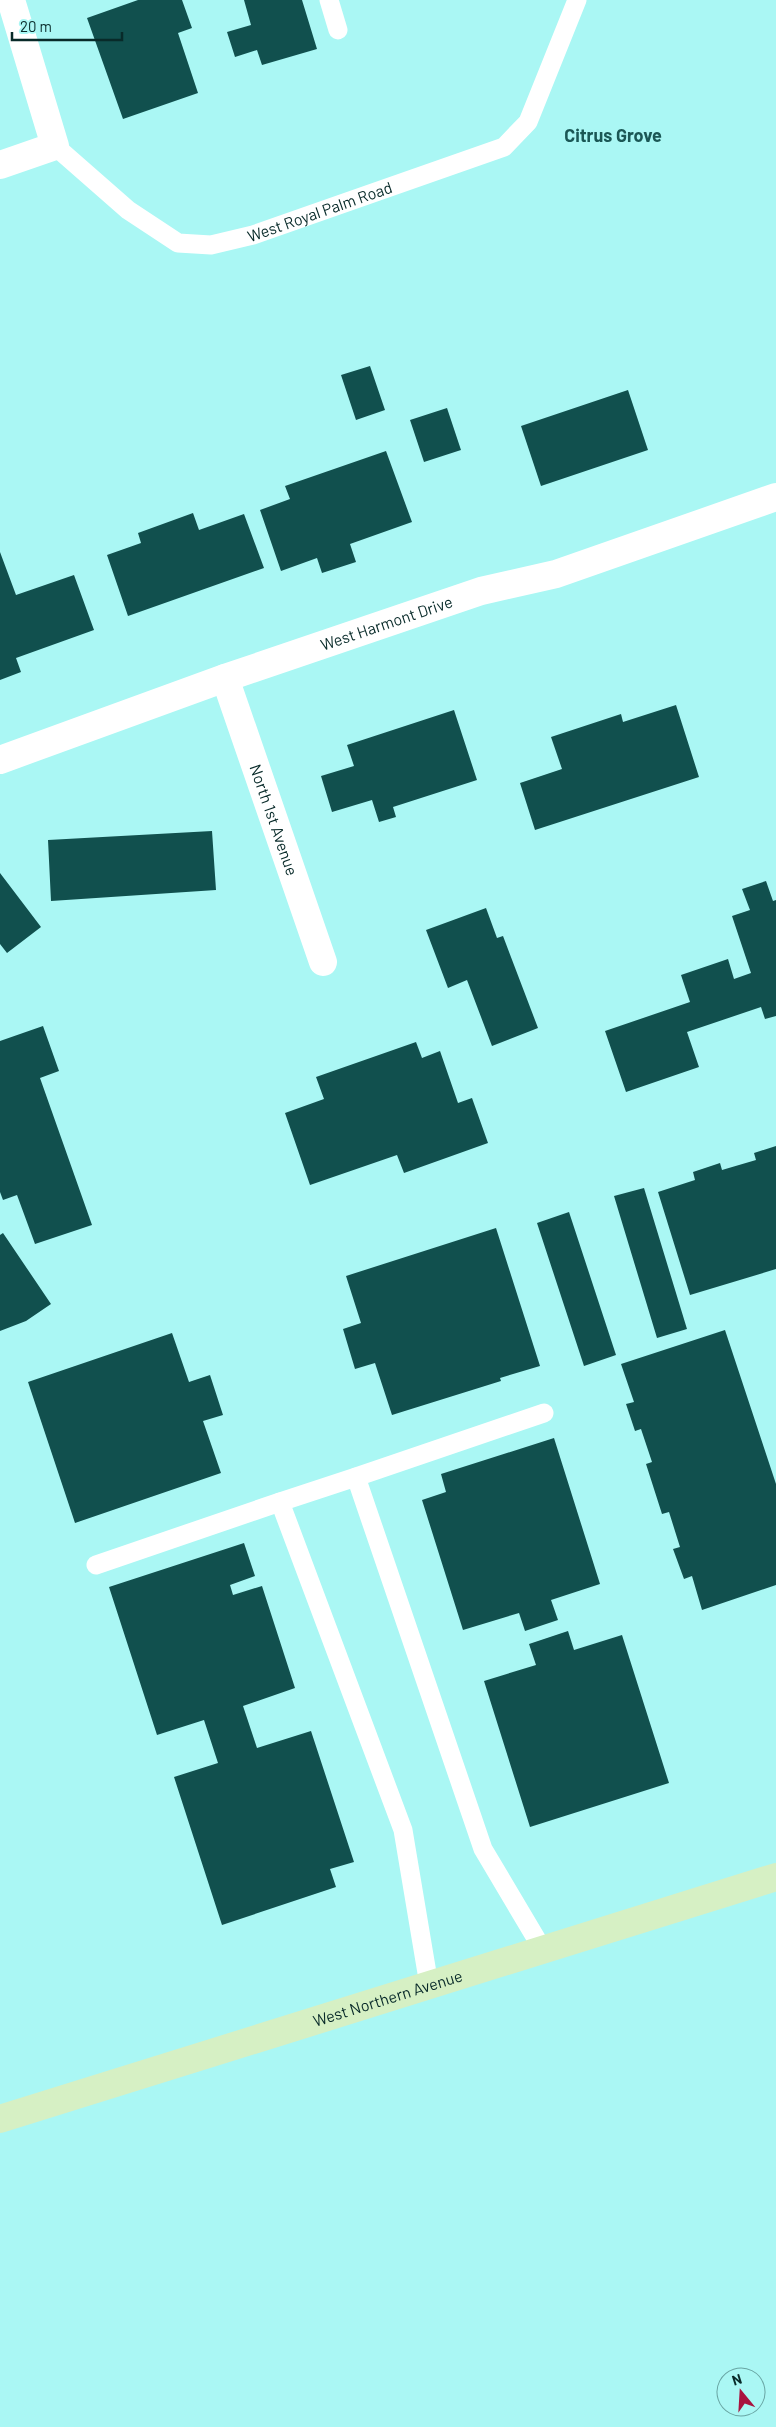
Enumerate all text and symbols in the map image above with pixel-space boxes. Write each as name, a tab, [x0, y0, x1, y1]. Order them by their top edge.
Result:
scale bar	[12, 10, 122, 42]
text: 20 m	[20, 17, 52, 35]
district label: Citrus Grove	[564, 124, 662, 146]
street label: West Royal Palm Road	[245, 177, 394, 245]
street label: West Harmont Drive	[318, 591, 455, 654]
street label: North 1st Avenue	[246, 761, 302, 878]
street label: West Northern Avenue	[310, 1965, 464, 2030]
north arrow	[716, 2367, 766, 2417]
text: N	[730, 2370, 744, 2389]

